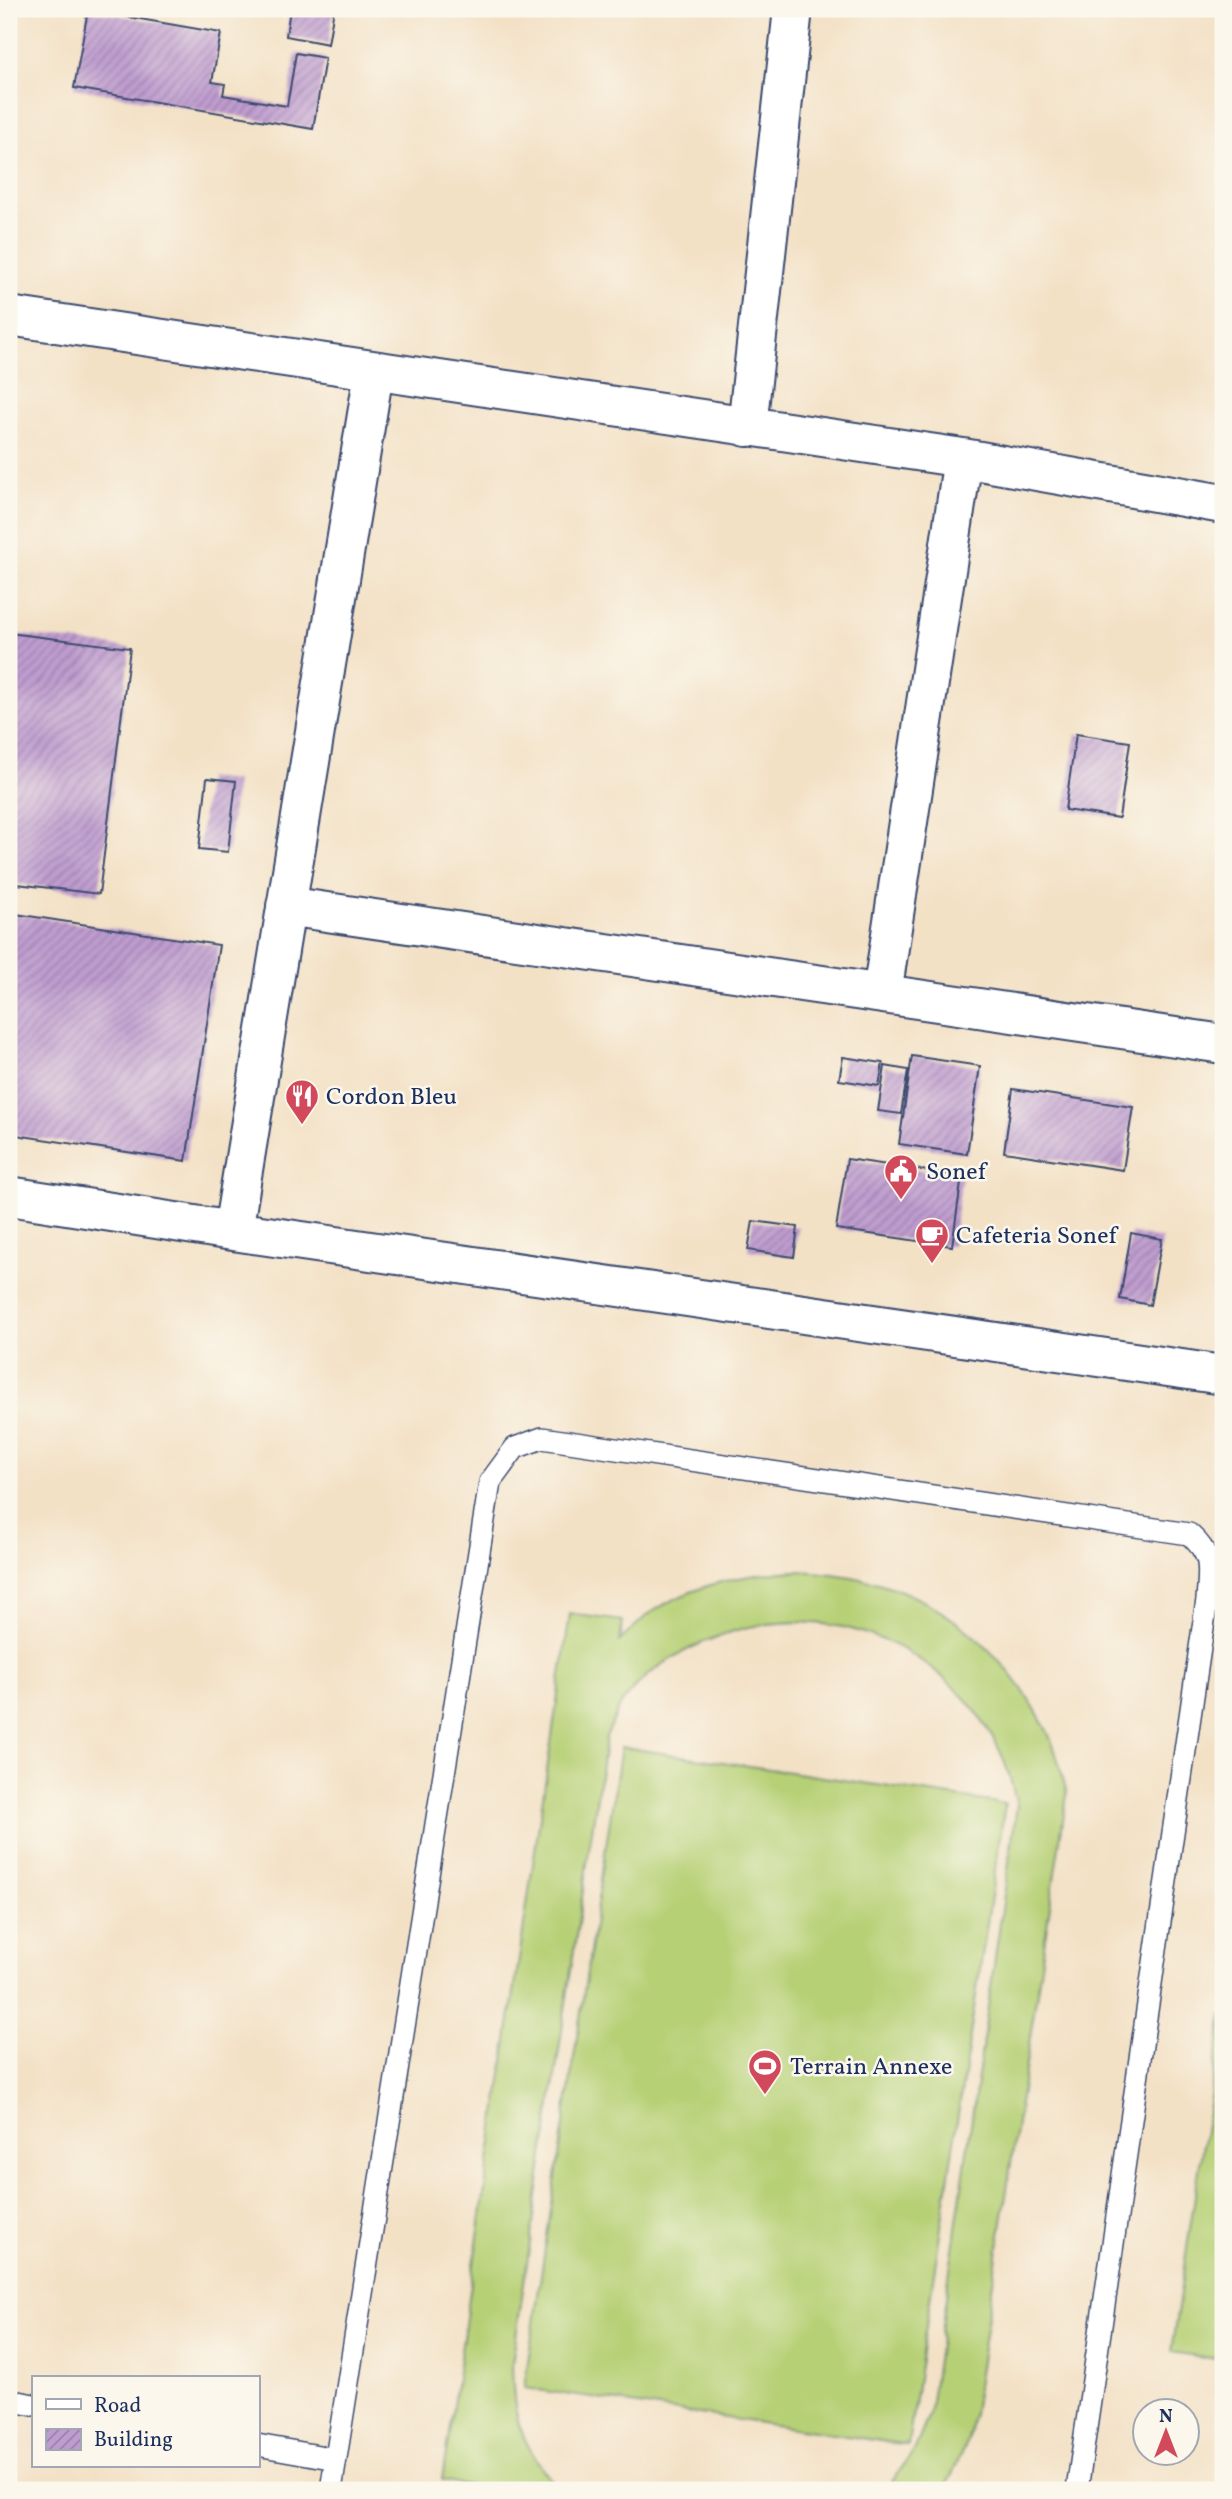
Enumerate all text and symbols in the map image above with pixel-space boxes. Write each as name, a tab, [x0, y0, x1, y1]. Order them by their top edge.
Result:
restaurant icon: Cordon Bleu	[283, 1077, 321, 1126]
place label: Cordon Bleu	[326, 1081, 457, 1115]
public building icon: Sonef	[882, 1152, 920, 1201]
place label: Sonef	[926, 1156, 989, 1190]
cafe icon: Cafeteria Sonef	[913, 1216, 951, 1265]
place label: Cafeteria Sonef	[956, 1220, 1120, 1254]
sports icon: Terrain Annexe	[746, 2047, 784, 2096]
place label: Terrain Annexe	[790, 2051, 952, 2085]
legend	[32, 2376, 259, 2468]
text: Road	[94, 2392, 141, 2421]
north arrow	[1130, 2398, 1200, 2468]
text: N	[1159, 2404, 1173, 2430]
text: Building	[94, 2426, 173, 2455]

